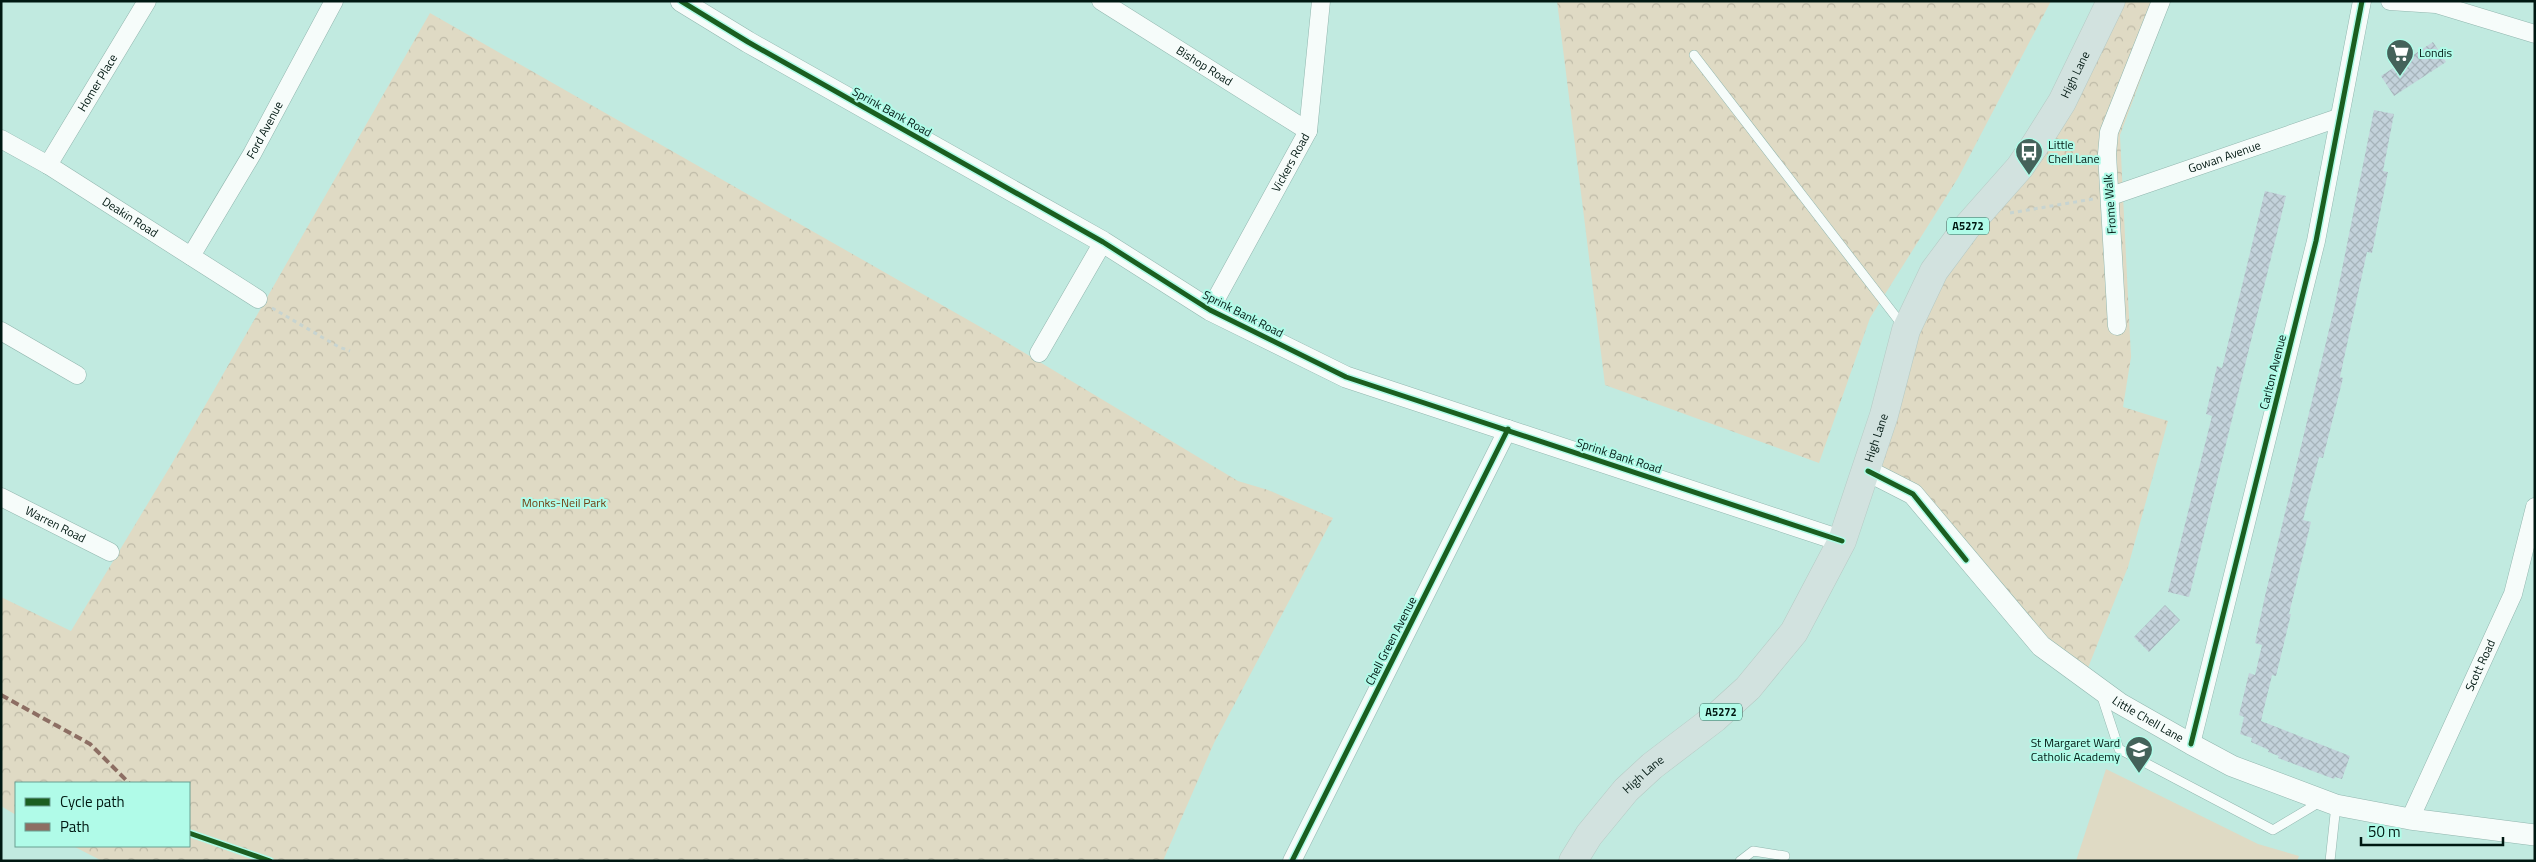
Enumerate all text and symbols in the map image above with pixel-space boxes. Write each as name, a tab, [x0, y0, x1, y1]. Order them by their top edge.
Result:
supermarket icon: Londis	[2385, 38, 2415, 77]
street label: Bishop Road	[1173, 41, 1236, 90]
place label: Londis	[2419, 43, 2452, 62]
street label: High Lane	[2055, 48, 2094, 101]
street label: Homer Place	[72, 50, 122, 115]
street label: Sprink Bank Road	[849, 82, 936, 141]
street label: Ford Avenue	[241, 98, 288, 162]
street label: Vickers Road	[1266, 129, 1314, 195]
place label: Little Chell Lane	[2048, 135, 2099, 168]
street label: Gowan Avenue	[2186, 135, 2263, 178]
bus stop icon: Little Chell Lane	[2014, 137, 2044, 176]
street label: Frome Walk	[2098, 173, 2121, 235]
street label: Deakin Road	[98, 192, 162, 242]
road number: A5272	[1947, 218, 1989, 235]
street label: Sprink Bank Road	[1199, 285, 1287, 342]
street label: Carlton Avenue	[2254, 332, 2291, 411]
street label: High Lane	[1859, 411, 1893, 465]
street label: Sprink Bank Road	[1574, 433, 1664, 478]
park label: Monks-Neil Park	[522, 493, 606, 512]
street label: Warren Road	[22, 501, 89, 547]
street label: Chell Green Avenue	[1360, 593, 1421, 688]
street label: Scott Road	[2460, 636, 2500, 694]
street label: Little Chell Lane	[2108, 691, 2187, 747]
road number: A5272	[1700, 704, 1742, 720]
place label: St Margaret Ward Catholic Academy	[2031, 733, 2120, 766]
school or university icon: St Margaret Ward Catholic Academy	[2124, 735, 2154, 774]
street label: High Lane	[1618, 750, 1668, 798]
legend	[15, 782, 190, 847]
text: Cycle path	[60, 790, 125, 813]
scale bar	[2361, 814, 2504, 846]
text: Path	[60, 815, 90, 838]
text: 50 m	[2368, 820, 2401, 843]

